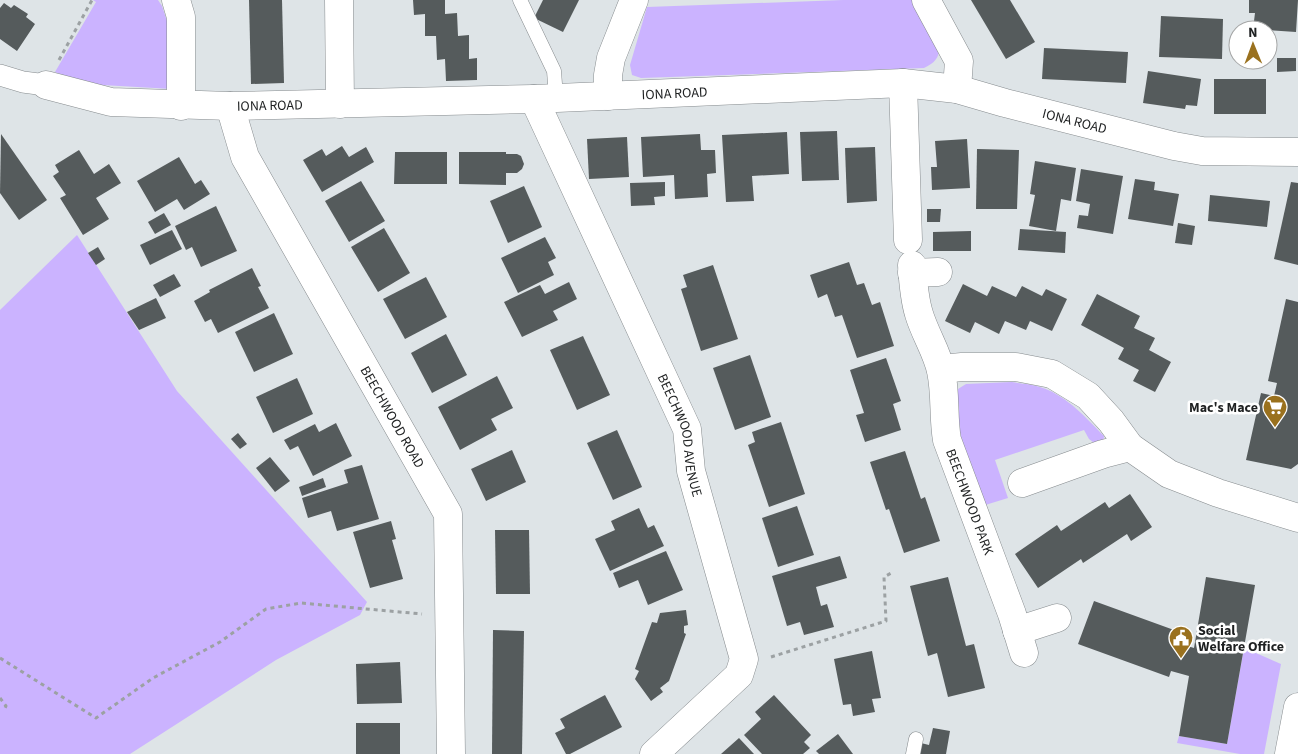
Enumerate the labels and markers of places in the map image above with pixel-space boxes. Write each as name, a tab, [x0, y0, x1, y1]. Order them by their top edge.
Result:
supermarket icon: Mac's Mace	[1262, 394, 1288, 428]
place label: Mac's Mace	[1189, 398, 1258, 418]
place label: Social Welfare Office	[1198, 621, 1284, 657]
public building icon: Social Welfare Office	[1168, 625, 1194, 659]

